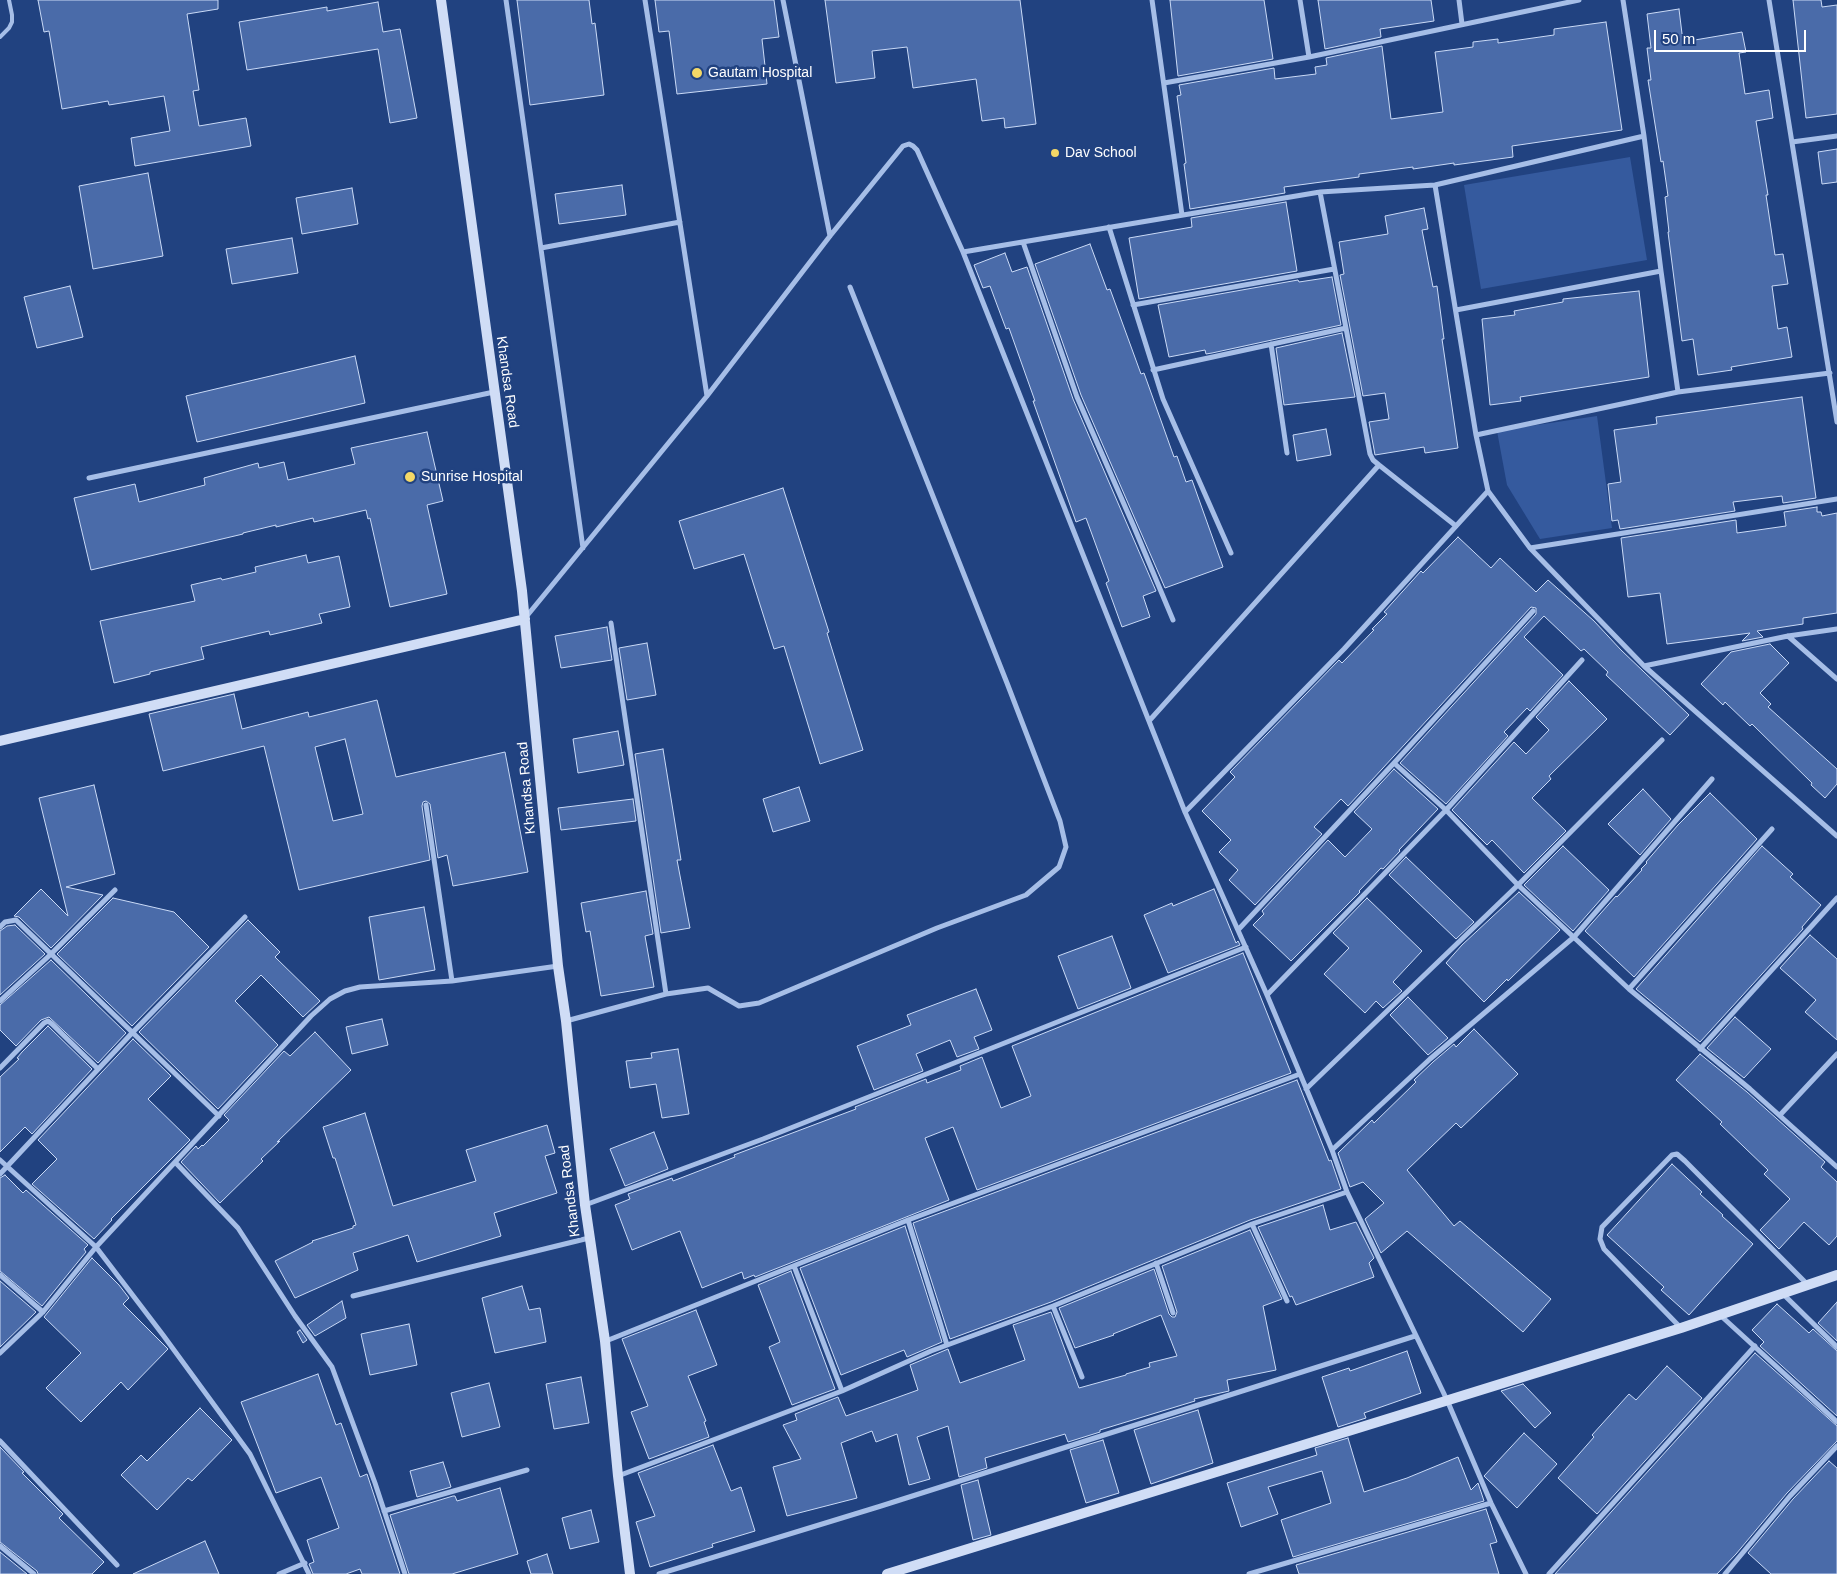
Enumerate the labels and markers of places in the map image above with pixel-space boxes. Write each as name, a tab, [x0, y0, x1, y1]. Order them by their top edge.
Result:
place label: Gautam Hospital	[708, 65, 812, 81]
marker: Gautam Hospital	[690, 66, 704, 80]
place label: Dav School	[1065, 145, 1137, 161]
marker: Dav School	[1049, 147, 1061, 159]
place label: Sunrise Hospital	[421, 469, 523, 485]
marker: Sunrise Hospital	[403, 470, 417, 484]

